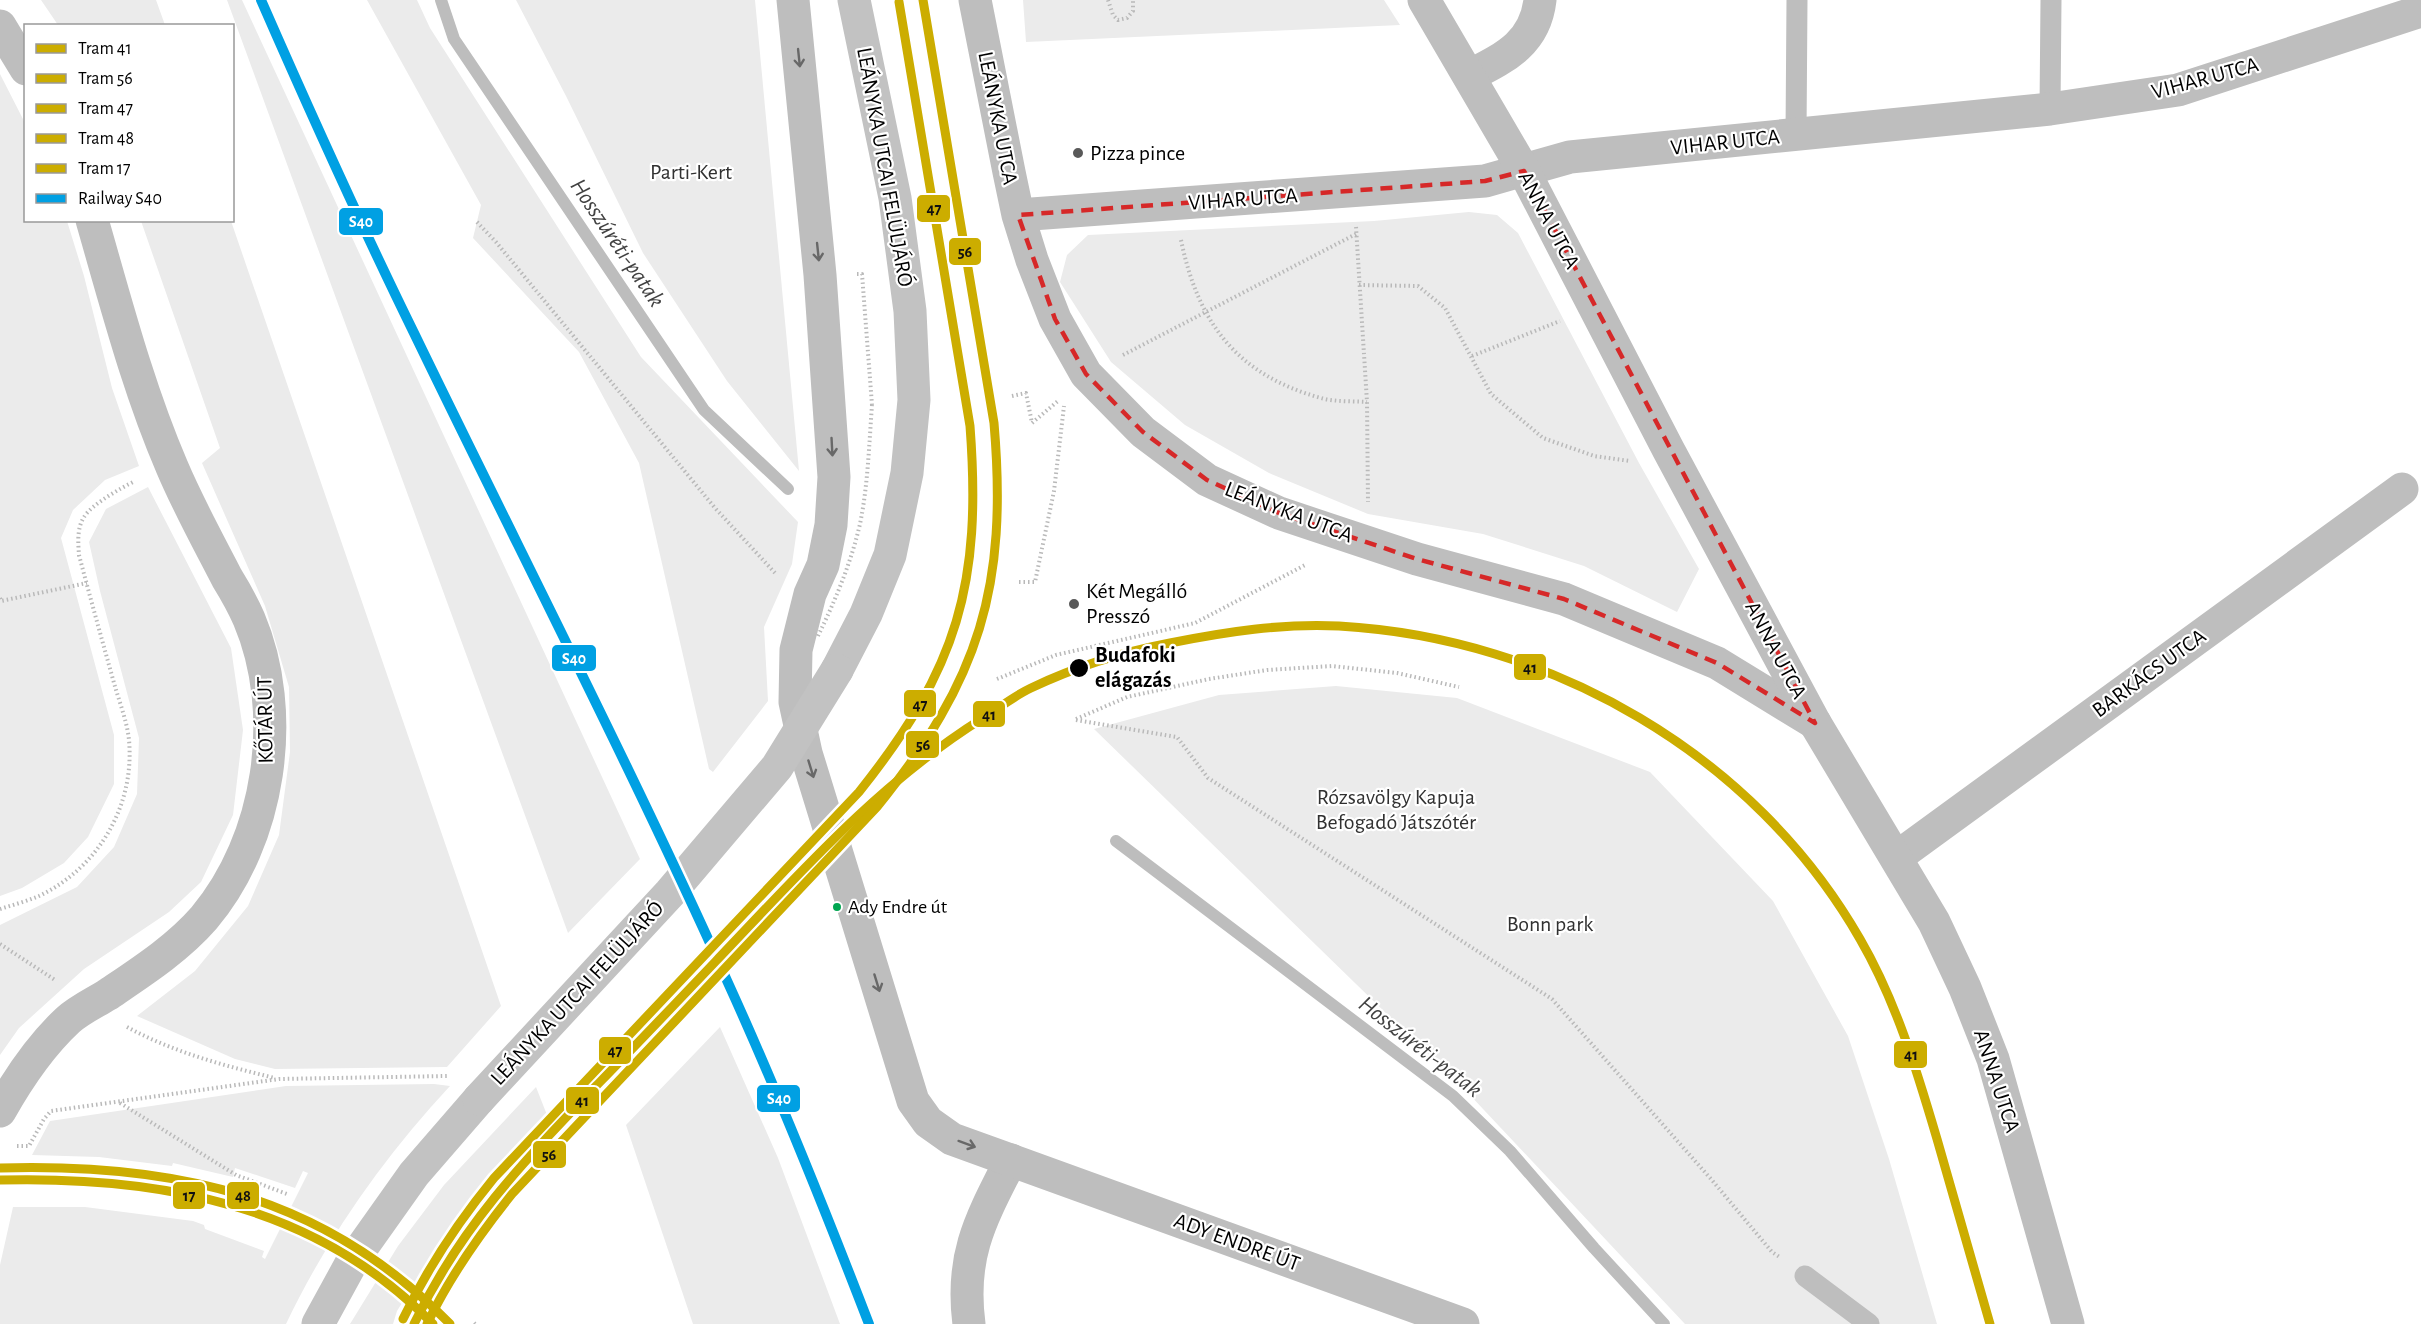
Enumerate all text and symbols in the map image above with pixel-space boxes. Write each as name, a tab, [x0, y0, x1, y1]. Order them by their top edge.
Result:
legend	[24, 24, 234, 222]
text: Tram 41	[78, 40, 132, 58]
street label: LEÁNYKA UTCAI FELÜLJÁRÓ	[853, 45, 918, 288]
one-way arrow	[794, 48, 805, 68]
street label: LEÁNYKA UTCA	[974, 49, 1023, 187]
street label: VIHAR UTCA	[2149, 53, 2261, 103]
text: Tram 56	[78, 70, 133, 88]
text: Tram 47	[78, 100, 133, 118]
street label: VIHAR UTCA	[1669, 125, 1781, 159]
text: Tram 48	[78, 130, 134, 148]
place label: Pizza pince	[1090, 142, 1185, 164]
marker: Pizza pince	[1071, 146, 1085, 160]
text: Tram 17	[78, 160, 131, 178]
park label: Parti-Kert	[650, 161, 732, 183]
street label: ANNA UTCA	[1514, 168, 1584, 273]
water label: Hosszúréti-patak	[565, 175, 669, 311]
street label: VIHAR UTCA	[1187, 184, 1299, 214]
text: Railway S40	[78, 190, 162, 208]
line badge: 47	[916, 194, 951, 223]
text: 47	[927, 201, 942, 217]
line badge: S40	[338, 207, 384, 236]
text: S40	[349, 214, 373, 230]
line badge: 56	[948, 237, 982, 266]
one-way arrow	[813, 242, 824, 262]
text: 56	[958, 244, 973, 260]
one-way arrow	[827, 436, 838, 456]
street label: LEÁNYKA UTCA	[1222, 477, 1357, 547]
place label: Két Megálló Presszó	[1086, 580, 1187, 627]
marker: Két Megálló Presszó	[1067, 597, 1081, 611]
street label: ANNA UTCA	[1741, 598, 1811, 703]
street label: BARKÁCS UTCA	[2088, 624, 2210, 721]
line badge: S40	[551, 644, 597, 672]
place label: Budafoki elágazás	[1095, 644, 1176, 691]
text: S40	[562, 651, 586, 667]
line badge: 41	[1513, 653, 1547, 681]
marker: Budafoki elágazás	[1068, 657, 1090, 679]
text: 41	[1523, 660, 1537, 676]
street label: KŐTÁR ÚT	[252, 676, 277, 764]
line badge: 47	[903, 689, 937, 718]
text: 47	[913, 697, 928, 713]
line badge: 41	[972, 700, 1006, 728]
text: 41	[982, 707, 996, 723]
line badge: 56	[905, 730, 940, 759]
text: 56	[916, 737, 931, 753]
one-way arrow	[806, 759, 817, 778]
park label: Rózsavölgy Kapuja Befogadó Játszótér	[1316, 786, 1476, 833]
street label: LEÁNYKA UTCAI FELÜLJÁRÓ	[486, 896, 668, 1089]
place label: Ady Endre út	[848, 897, 948, 917]
marker: Ady Endre út	[831, 901, 843, 913]
park label: Bonn park	[1507, 913, 1593, 935]
one-way arrow	[872, 973, 883, 992]
water label: Hosszúréti-patak	[1354, 992, 1486, 1102]
street label: ANNA UTCA	[1970, 1027, 2024, 1136]
line badge: 47	[598, 1036, 632, 1065]
line badge: 41	[1893, 1040, 1928, 1069]
text: 47	[608, 1043, 623, 1059]
text: 41	[1904, 1047, 1918, 1063]
line badge: S40	[756, 1084, 801, 1113]
line badge: 41	[565, 1086, 600, 1115]
text: S40	[767, 1091, 791, 1107]
text: 41	[575, 1093, 589, 1109]
line badge: 56	[532, 1140, 567, 1169]
one-way arrow	[957, 1140, 976, 1151]
text: 56	[542, 1147, 557, 1163]
line badge: 17	[172, 1181, 206, 1210]
line badge: 48	[226, 1181, 260, 1210]
text: 17	[183, 1188, 195, 1204]
text: 48	[235, 1188, 251, 1204]
street label: ADY ENDRE ÚT	[1171, 1208, 1303, 1275]

